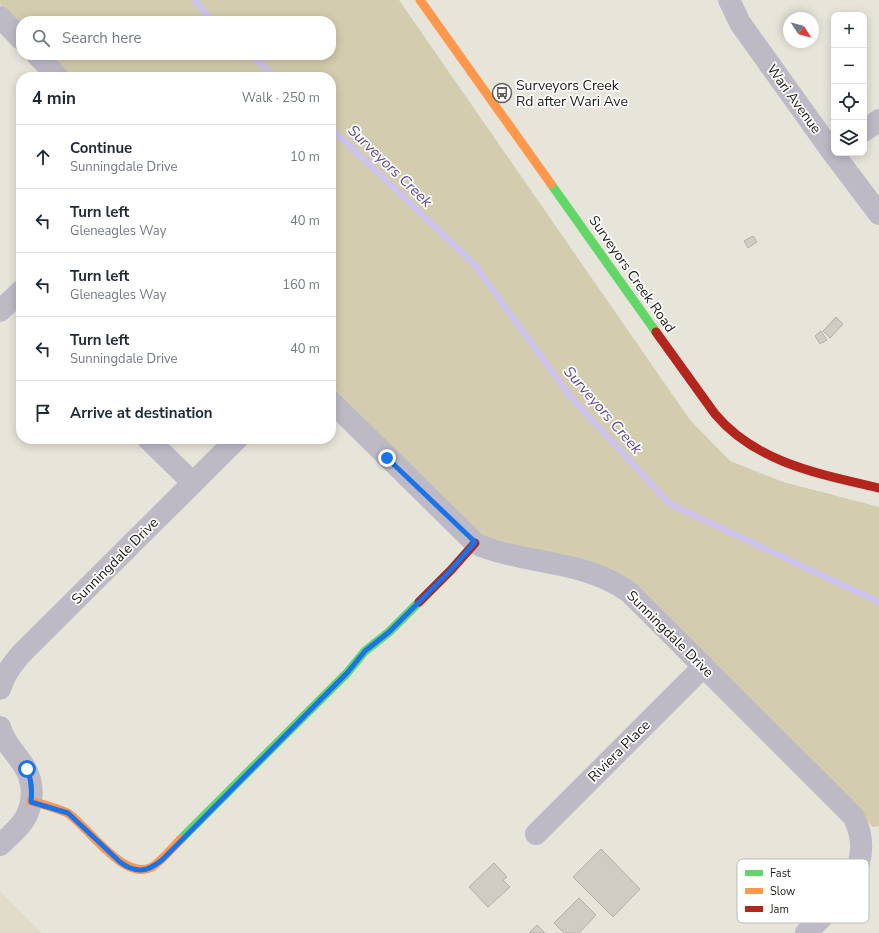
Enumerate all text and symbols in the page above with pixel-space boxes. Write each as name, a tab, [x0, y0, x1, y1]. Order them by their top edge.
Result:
north arrow	[783, 12, 819, 48]
map controls	[831, 12, 867, 156]
button: +	[831, 12, 867, 48]
search box	[16, 16, 336, 60]
icon: search	[30, 27, 52, 49]
text: Search here	[62, 28, 142, 48]
button: −	[831, 48, 867, 84]
street label: Wari Avenue	[762, 60, 826, 138]
place label: Surveyors Creek Rd after Wari Ave	[516, 76, 628, 111]
bus stop icon: Surveyors Creek Rd after Wari Ave	[491, 82, 513, 104]
button: locate	[831, 84, 867, 120]
text: 4 min	[32, 87, 76, 110]
text: Walk · 250 m	[242, 89, 320, 107]
button: layers	[831, 120, 867, 156]
water label: Surveyors Creek	[343, 121, 437, 212]
text: Continue	[70, 138, 132, 158]
icon: ahead	[32, 146, 54, 168]
text: 10 m	[290, 148, 320, 166]
text: Sunningdale Drive	[70, 158, 177, 176]
text: Turn left	[70, 202, 129, 222]
icon: left	[32, 210, 54, 232]
text: 40 m	[290, 212, 320, 230]
street label: Surveyors Creek Road	[584, 212, 680, 336]
text: Gleneagles Way	[70, 222, 166, 240]
text: Turn left	[70, 266, 129, 286]
icon: left	[32, 274, 54, 296]
text: 160 m	[282, 276, 320, 294]
text: Gleneagles Way	[70, 286, 166, 304]
text: Turn left	[70, 330, 129, 350]
icon: left	[32, 338, 54, 360]
text: 40 m	[290, 340, 320, 358]
text: Sunningdale Drive	[70, 350, 177, 368]
water label: Surveyors Creek	[559, 362, 647, 458]
icon: arrive	[32, 402, 54, 424]
text: Arrive at destination	[70, 403, 213, 423]
route end	[378, 449, 396, 467]
street label: Sunningdale Drive	[67, 513, 163, 609]
street label: Sunningdale Drive	[622, 586, 718, 682]
street label: Riviera Place	[584, 716, 654, 786]
route start	[18, 760, 36, 778]
legend	[737, 859, 869, 923]
text: Fast	[770, 866, 791, 881]
text: Slow	[770, 884, 795, 899]
text: Jam	[769, 902, 789, 917]

